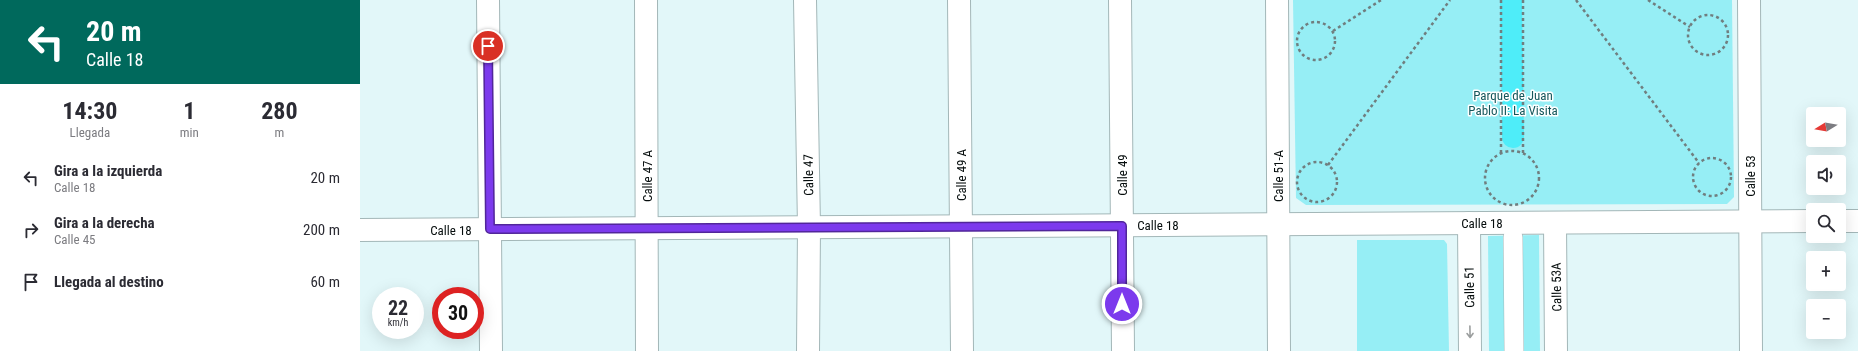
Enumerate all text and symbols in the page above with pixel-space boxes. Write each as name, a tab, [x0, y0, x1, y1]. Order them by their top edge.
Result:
text: 20 m	[86, 15, 142, 48]
icon: left	[20, 16, 72, 68]
pin	[471, 29, 505, 63]
icon: arrive	[477, 35, 499, 57]
text: Calle 18	[86, 49, 143, 70]
park label: Parque de Juan Pablo II: La Visita	[1468, 88, 1558, 118]
text: 14:30	[62, 97, 117, 125]
text: 1	[183, 97, 195, 125]
text: 280	[261, 97, 298, 125]
north arrow	[1806, 107, 1846, 147]
map controls	[1806, 107, 1846, 339]
text: Llegada	[70, 125, 110, 140]
text: min	[180, 125, 199, 140]
text: m	[275, 125, 284, 140]
street label: Calle 49 A	[954, 149, 969, 201]
street label: Calle 51-A	[1271, 149, 1286, 202]
street label: Calle 47 A	[640, 150, 655, 202]
street label: Calle 47	[801, 154, 816, 196]
street label: Calle 49	[1115, 154, 1130, 196]
street label: Calle 53	[1743, 155, 1758, 197]
button: sound	[1806, 155, 1846, 195]
text: Gira a la izquierda	[54, 162, 162, 180]
icon: left	[20, 167, 42, 189]
text: 20 m	[310, 169, 340, 187]
text: Calle 18	[54, 180, 95, 195]
button: search	[1806, 203, 1846, 243]
text: Gira a la derecha	[54, 214, 155, 232]
street label: Calle 18	[1461, 216, 1503, 231]
street label: Calle 18	[1137, 218, 1179, 233]
icon: right	[20, 219, 42, 241]
text: 200 m	[303, 221, 340, 239]
street label: Calle 18	[430, 223, 472, 238]
text: Calle 45	[54, 232, 95, 247]
button: +	[1806, 251, 1846, 291]
street label: Calle 53A	[1549, 262, 1564, 312]
street label: Calle 51	[1462, 266, 1477, 308]
icon: arrive	[20, 271, 42, 293]
text: Llegada al destino	[54, 273, 164, 291]
text: 60 m	[310, 273, 340, 291]
position arrow	[1101, 283, 1143, 325]
speed limit sign: 30	[432, 287, 484, 339]
text: 22	[388, 296, 408, 320]
button: −	[1806, 299, 1846, 339]
text: km/h	[388, 317, 408, 328]
one-way arrow	[1466, 325, 1474, 338]

